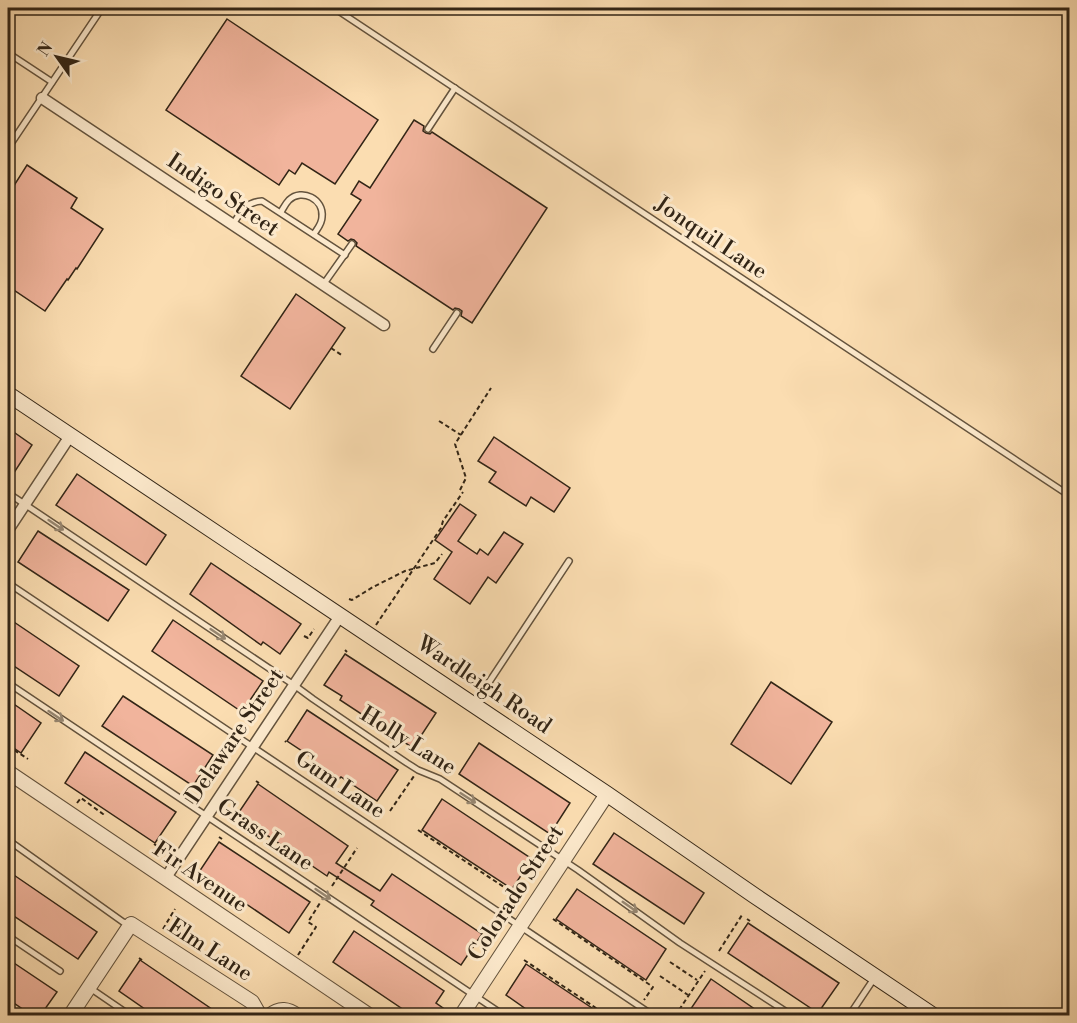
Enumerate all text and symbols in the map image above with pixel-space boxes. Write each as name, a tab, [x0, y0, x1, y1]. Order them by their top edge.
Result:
north arrow	[27, 27, 87, 87]
text: N	[34, 38, 57, 60]
street label: Indigo Street	[162, 148, 284, 242]
street label: Jonquil Lane	[649, 190, 772, 285]
one-way arrow	[47, 519, 64, 531]
one-way arrow	[210, 628, 226, 640]
street label: Wardleigh Road	[411, 630, 557, 740]
street label: Delaware Street	[180, 663, 290, 809]
street label: Holly Lane	[355, 701, 461, 781]
one-way arrow	[47, 710, 64, 722]
street label: Gum Lane	[290, 745, 390, 825]
one-way arrow	[460, 792, 477, 805]
street label: Grass Lane	[212, 793, 318, 877]
street label: Colorado Street	[462, 820, 570, 966]
street label: Fir Avenue	[148, 836, 252, 918]
one-way arrow	[314, 888, 331, 900]
one-way arrow	[622, 901, 638, 913]
street label: Elm Lane	[163, 913, 257, 987]

